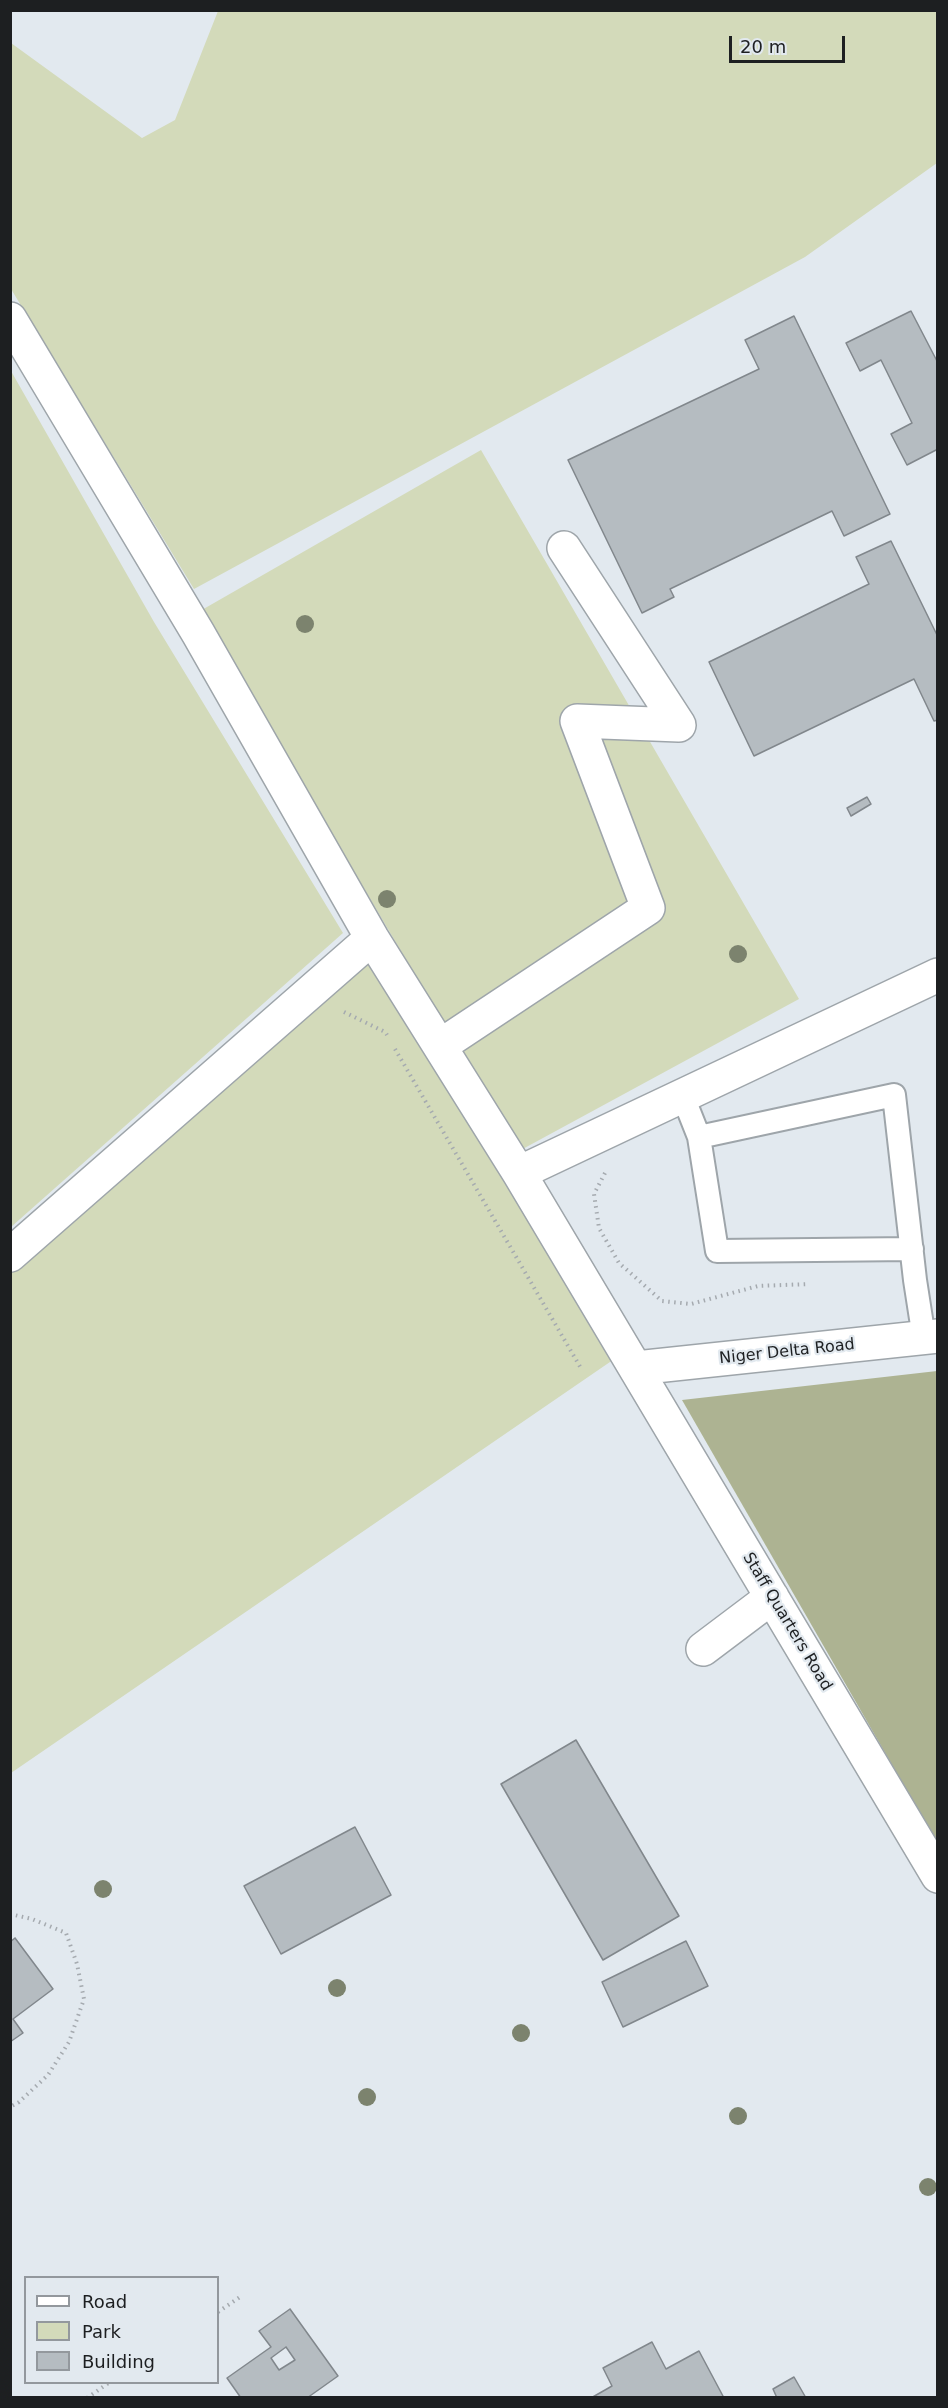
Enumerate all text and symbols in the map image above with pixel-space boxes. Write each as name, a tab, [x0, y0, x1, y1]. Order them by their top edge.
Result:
scale bar	[732, 24, 848, 62]
text: 20 m	[740, 36, 786, 57]
street label: Niger Delta Road	[718, 1335, 856, 1369]
street label: Staff Quarters Road	[738, 1549, 836, 1695]
legend	[24, 2276, 219, 2384]
text: Road	[82, 2291, 127, 2312]
text: Park	[82, 2321, 121, 2342]
text: Building	[82, 2351, 155, 2372]

